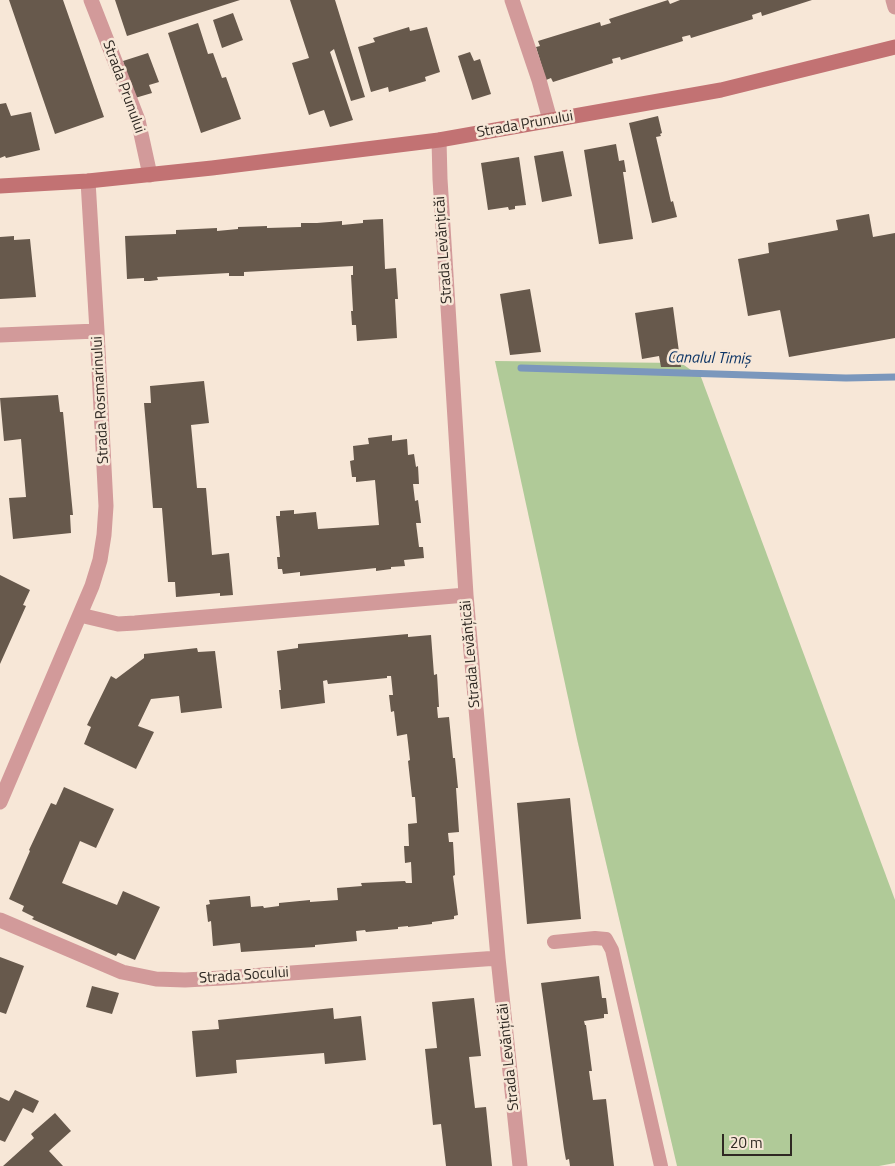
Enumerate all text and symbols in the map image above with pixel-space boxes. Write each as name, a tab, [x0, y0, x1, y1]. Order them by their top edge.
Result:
street label: Strada Prunului	[98, 38, 148, 136]
street label: Strada Prunului	[475, 108, 575, 142]
street label: Strada Levănțicăi	[431, 196, 457, 304]
street label: Strada Rosmarinului	[89, 336, 113, 464]
water label: Canalul Timiș	[667, 349, 751, 369]
street label: Strada Levănțicăi	[457, 599, 485, 709]
street label: Strada Socului	[198, 964, 290, 988]
street label: Strada Levănțicăi	[494, 1002, 524, 1112]
scale bar	[725, 1124, 795, 1156]
text: 20 m	[730, 1131, 763, 1154]

